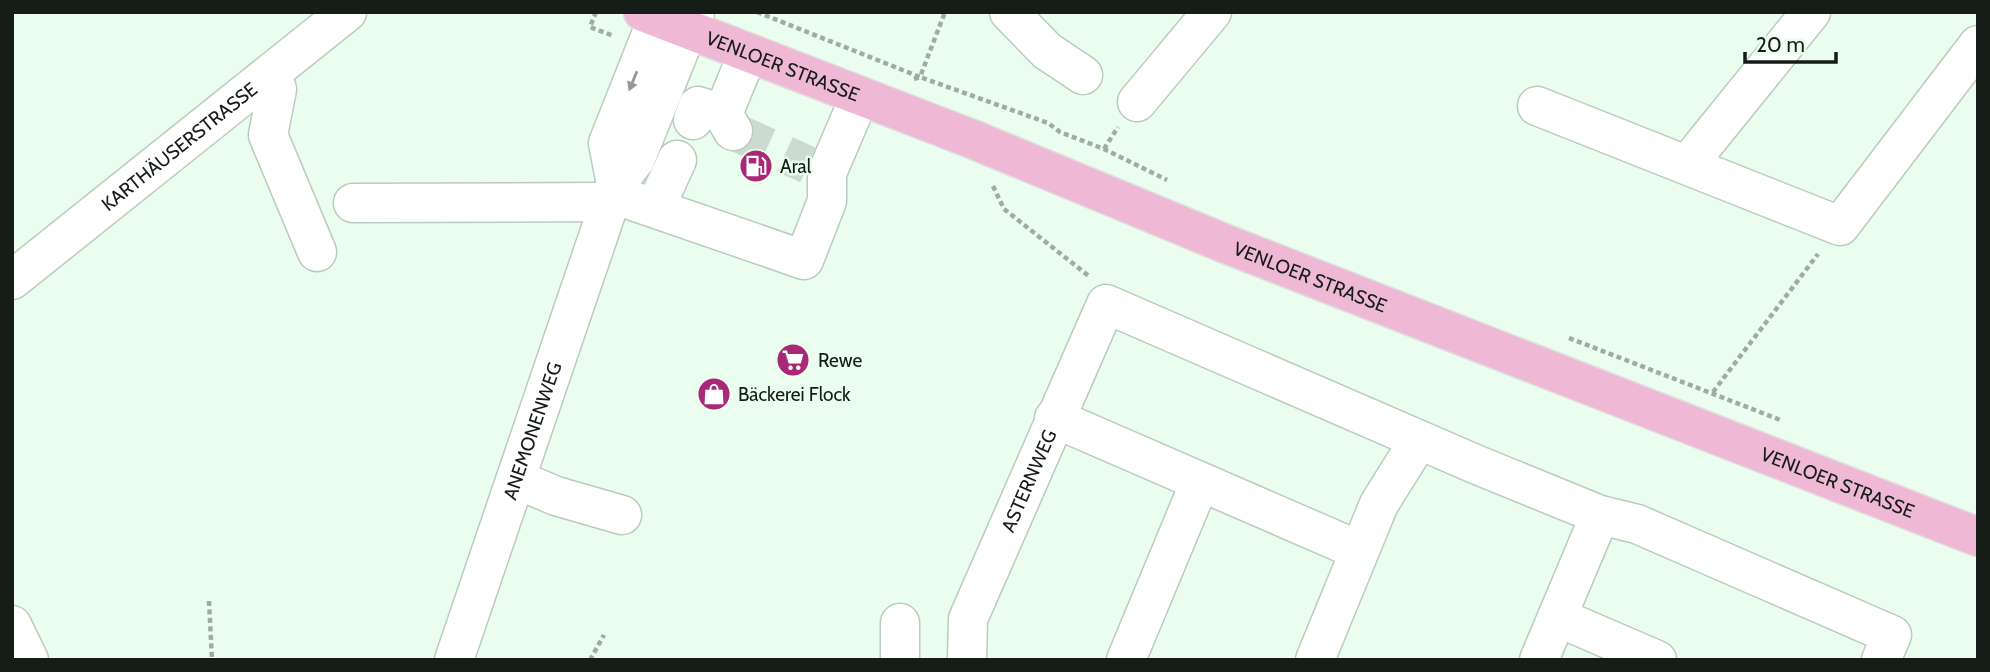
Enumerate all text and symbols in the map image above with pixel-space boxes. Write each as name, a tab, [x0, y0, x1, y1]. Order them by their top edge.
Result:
scale bar	[1745, 21, 1836, 65]
street label: VENLOER STRASSE	[703, 26, 863, 107]
text: 20 m	[1756, 32, 1805, 57]
one-way arrow	[627, 71, 638, 92]
street label: KARTHÄUSERSTRASSE	[97, 78, 262, 216]
fuel station icon: Aral	[737, 147, 775, 185]
place label: Aral	[780, 155, 812, 178]
street label: VENLOER STRASSE	[1230, 237, 1390, 318]
supermarket icon: Rewe	[774, 341, 812, 379]
place label: Rewe	[818, 349, 863, 372]
street label: ANEMONENWEG	[498, 359, 567, 503]
shop icon: Bäckerei Flock	[695, 375, 733, 413]
place label: Bäckerei Flock	[738, 383, 851, 406]
street label: ASTERNWEG	[997, 426, 1062, 536]
street label: VENLOER STRASSE	[1758, 443, 1917, 523]

